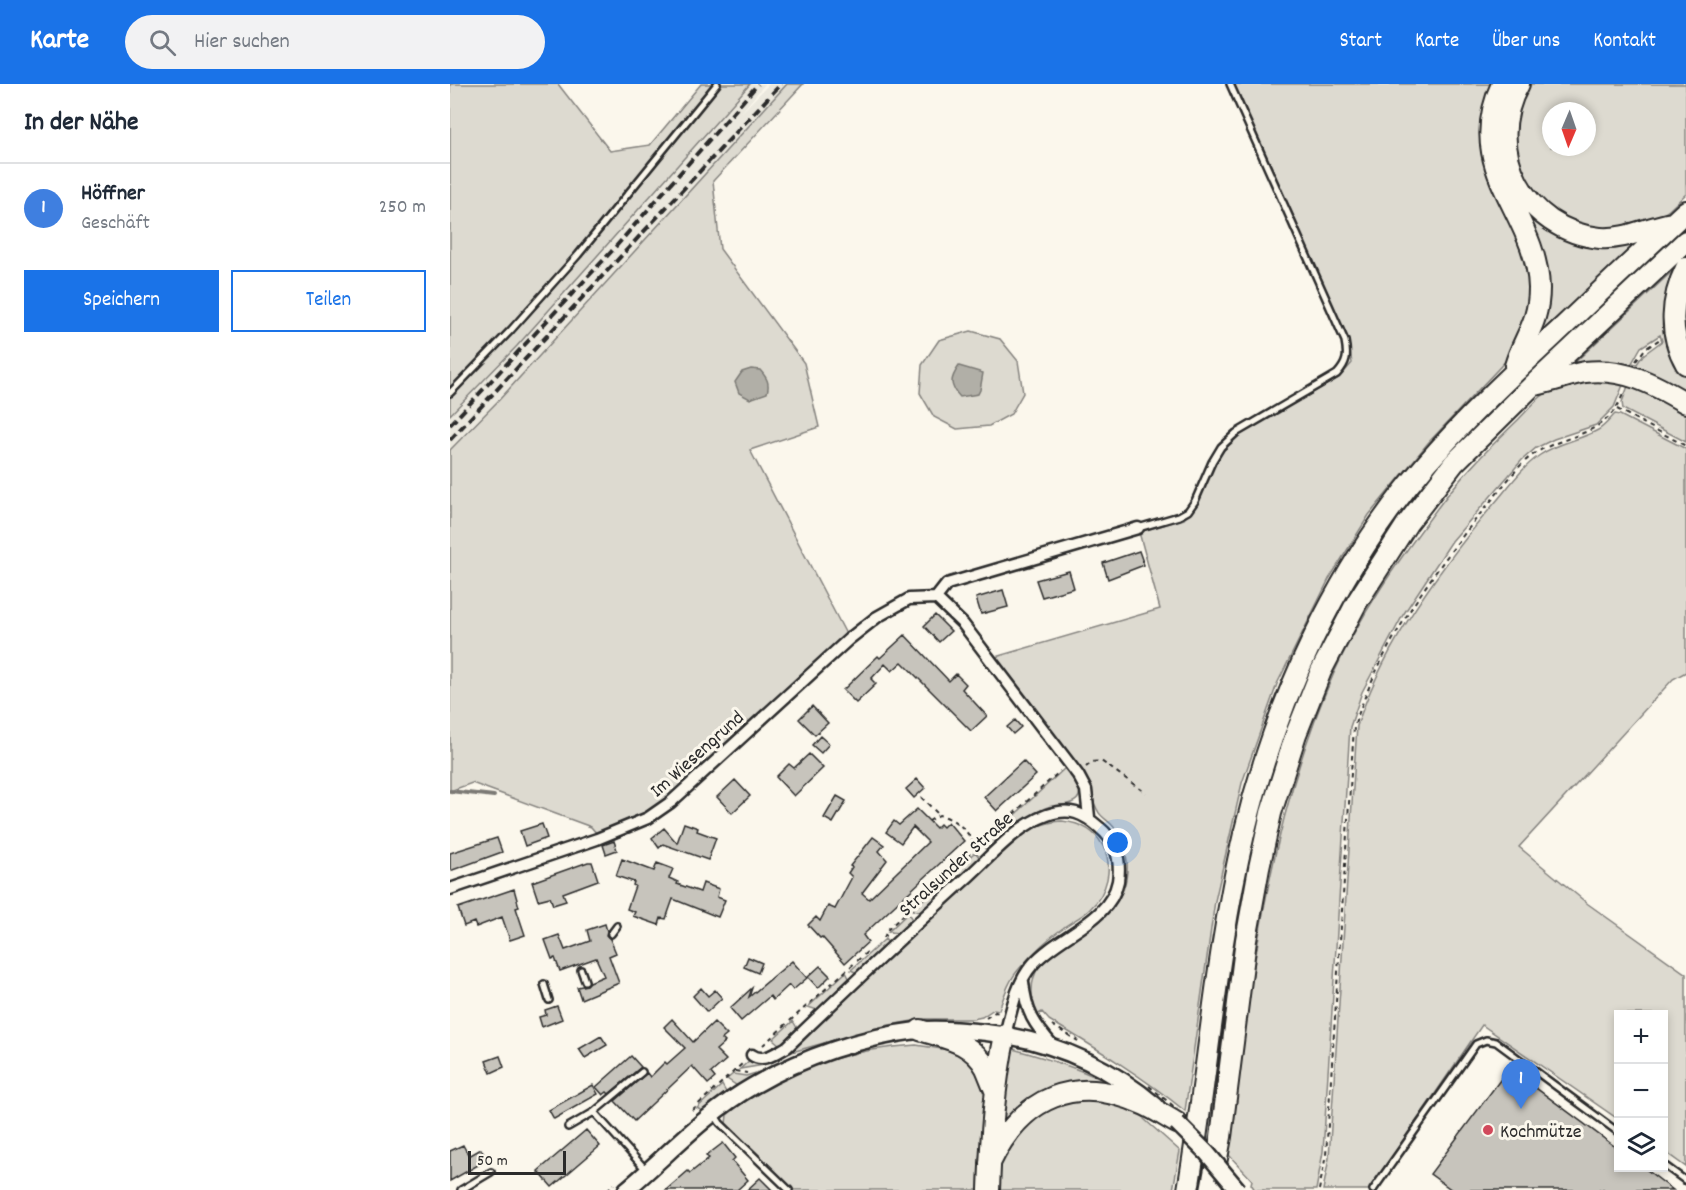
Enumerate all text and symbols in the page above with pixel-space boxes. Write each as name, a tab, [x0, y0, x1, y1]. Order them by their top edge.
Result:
search box	[125, 15, 545, 69]
text: Karte	[30, 22, 89, 62]
icon: search	[146, 26, 179, 59]
text: Hier suchen	[194, 27, 290, 58]
text: Start	[1340, 27, 1382, 57]
text: Karte	[1415, 27, 1459, 57]
text: Über uns	[1492, 27, 1560, 57]
text: Kontakt	[1593, 27, 1656, 57]
north arrow	[1542, 102, 1596, 156]
text: In der Nähe	[24, 105, 138, 142]
text: Höffner	[81, 179, 145, 210]
text: 1	[41, 194, 46, 222]
text: 250 m	[379, 194, 426, 222]
text: Geschäft	[81, 210, 150, 238]
button: Speichern	[24, 270, 219, 332]
button: Teilen	[231, 270, 426, 332]
street label: Im Wiesengrund	[645, 705, 751, 805]
street label: Stralsunder Straße	[894, 806, 1021, 924]
your location	[1103, 828, 1132, 857]
map controls	[1614, 1010, 1668, 1172]
button: +	[1614, 1010, 1668, 1064]
pin: 1	[1502, 1060, 1540, 1109]
button: −	[1614, 1064, 1668, 1118]
button: layers	[1614, 1118, 1668, 1172]
place label: Kochmütze	[1500, 1119, 1582, 1147]
marker: Kochmütze	[1481, 1123, 1495, 1137]
scale bar	[468, 1148, 566, 1176]
text: 50 m	[477, 1150, 508, 1173]

